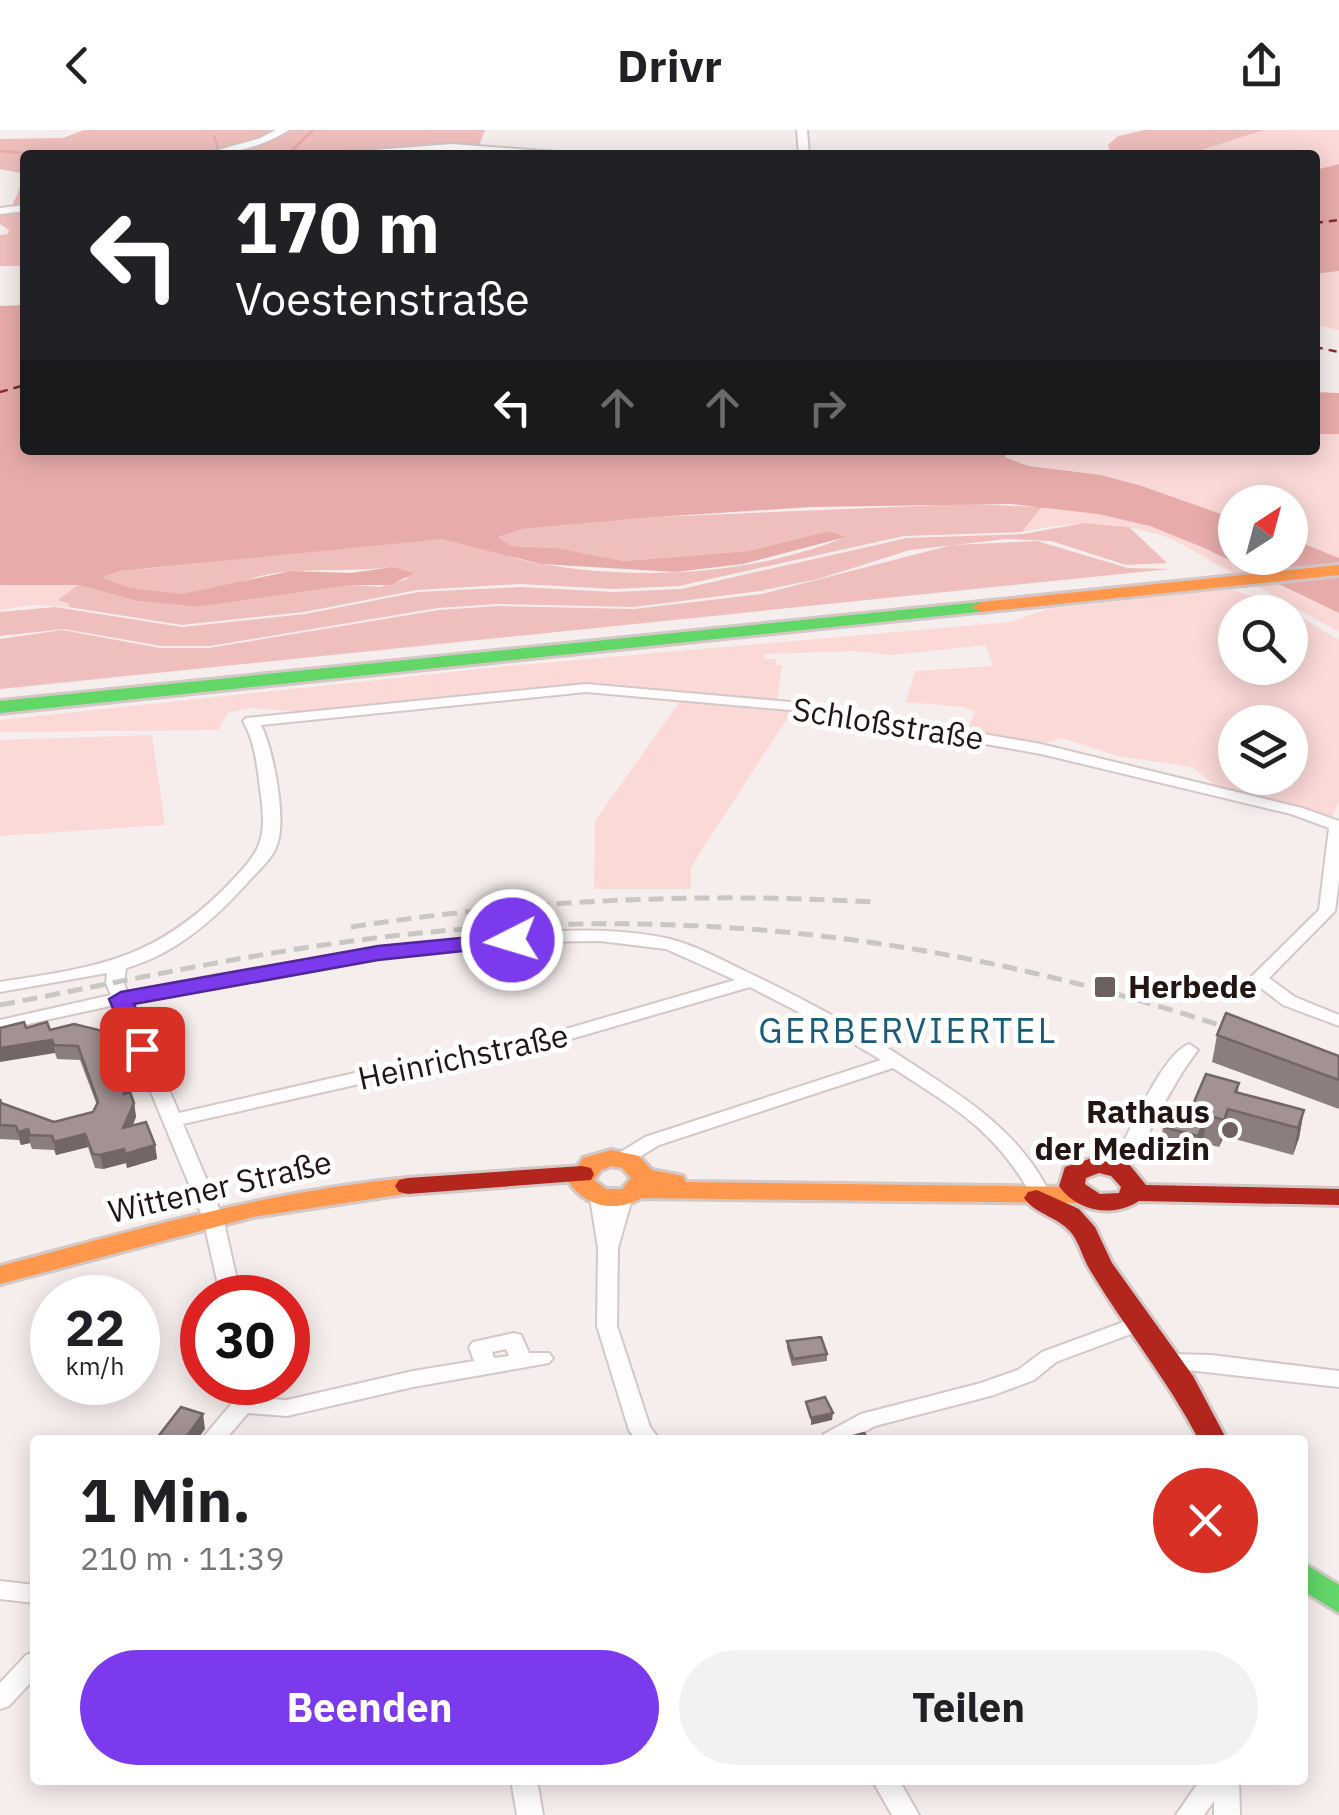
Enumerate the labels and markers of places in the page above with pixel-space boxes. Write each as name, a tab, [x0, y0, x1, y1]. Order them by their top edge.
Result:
place label: Herbede	[1128, 965, 1257, 1007]
marker: Herbede	[1092, 974, 1118, 1000]
pin	[100, 1007, 185, 1092]
place label: Rathaus der Medizin	[1034, 1090, 1210, 1169]
marker: Rathaus der Medizin	[1219, 1119, 1241, 1141]

